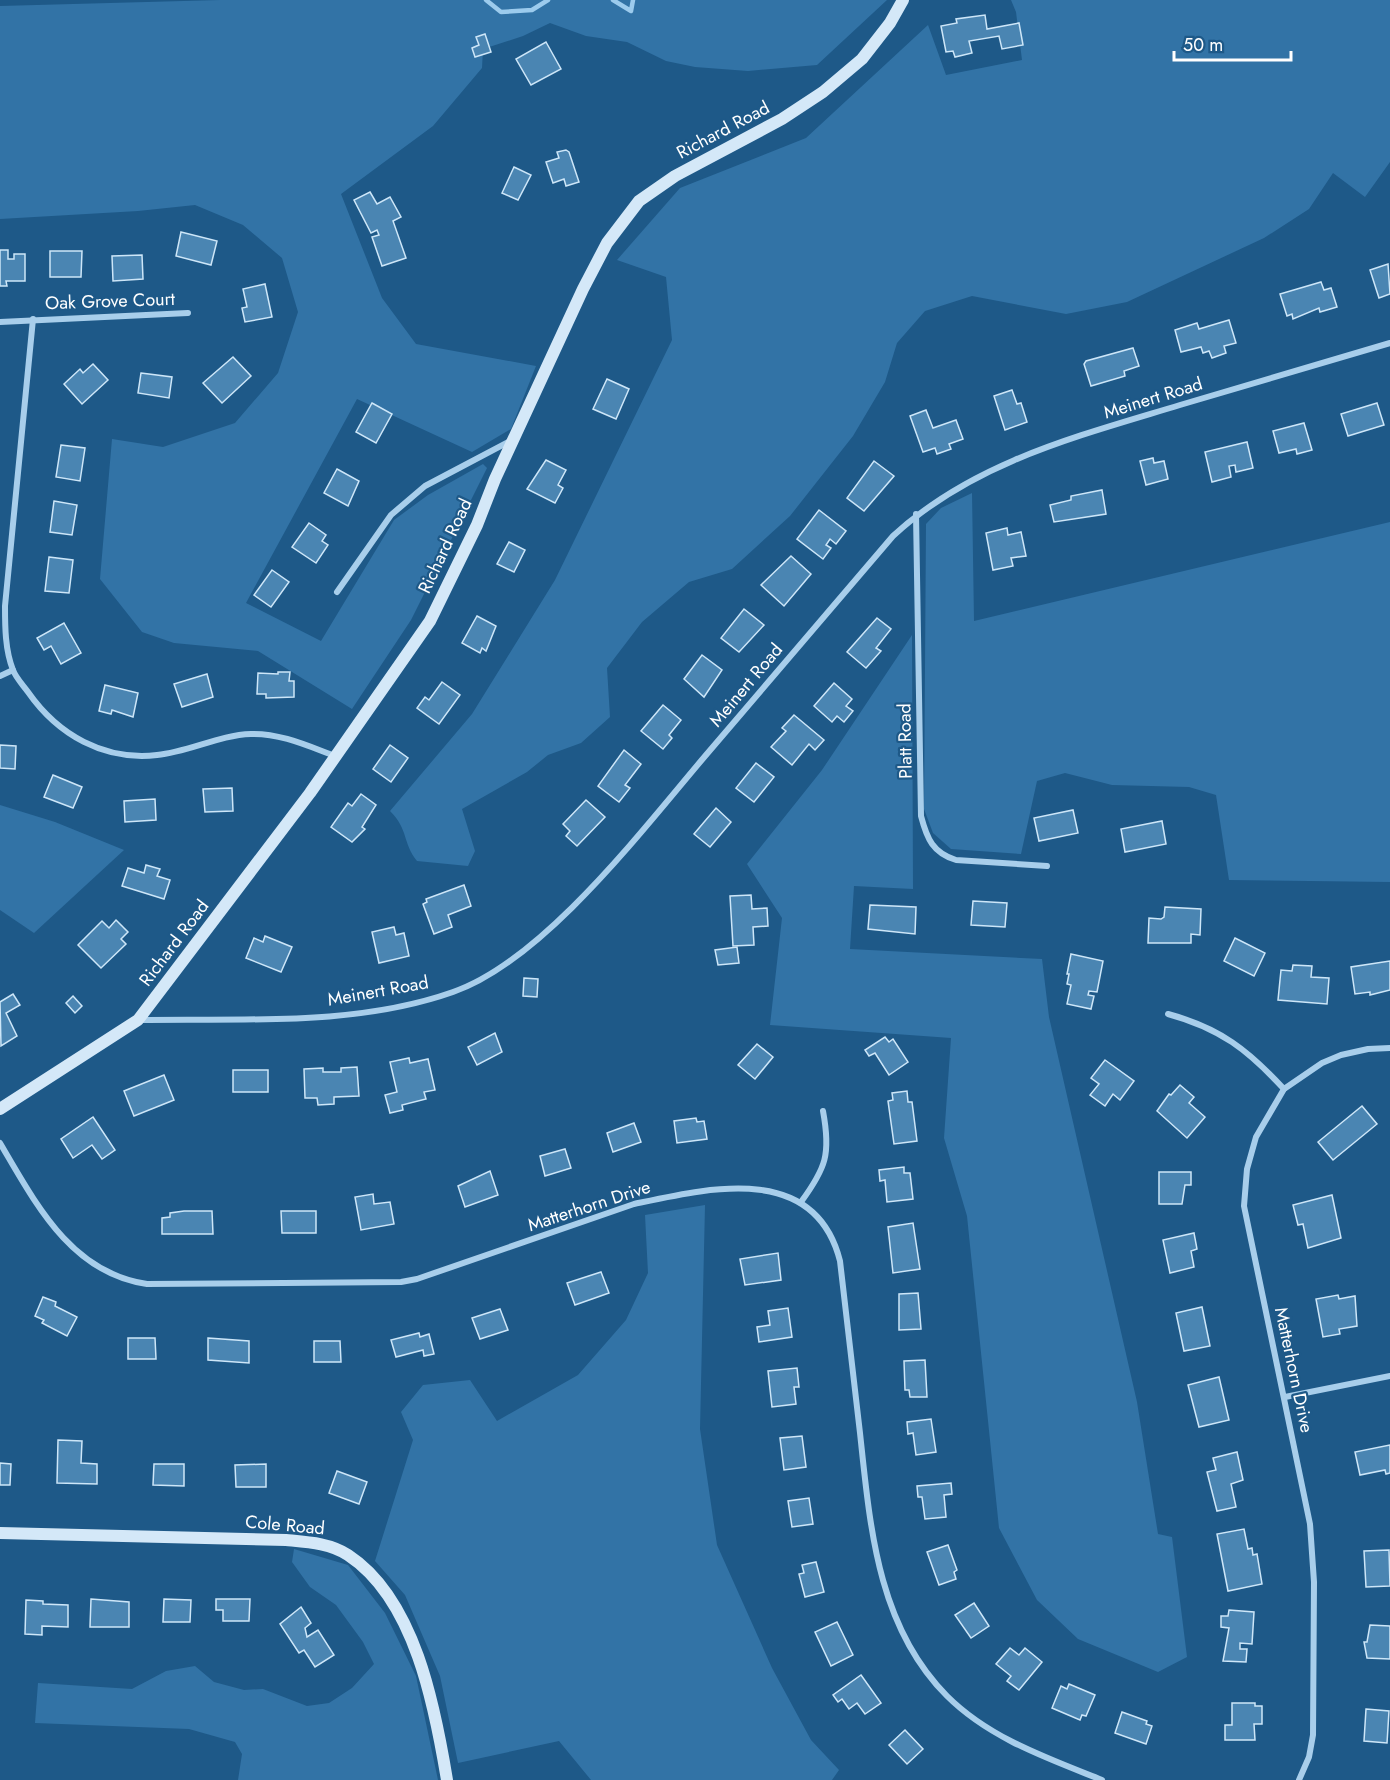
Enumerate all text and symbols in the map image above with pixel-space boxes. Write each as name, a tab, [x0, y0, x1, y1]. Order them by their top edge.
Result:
scale bar	[1174, 24, 1291, 62]
text: 50 m	[1183, 32, 1223, 58]
street label: Richard Road	[672, 95, 774, 165]
street label: Oak Grove Court	[45, 286, 176, 316]
street label: Meinert Road	[1100, 371, 1206, 425]
street label: Richard Road	[412, 494, 478, 598]
street label: Meinert Road	[703, 638, 789, 732]
street label: Platt Road	[891, 703, 919, 779]
street label: Richard Road	[133, 894, 215, 992]
street label: Meinert Road	[326, 969, 430, 1013]
street label: Matterhorn Drive	[524, 1174, 654, 1238]
street label: Matterhorn Drive	[1268, 1305, 1320, 1435]
street label: Cole Road	[244, 1509, 326, 1541]

